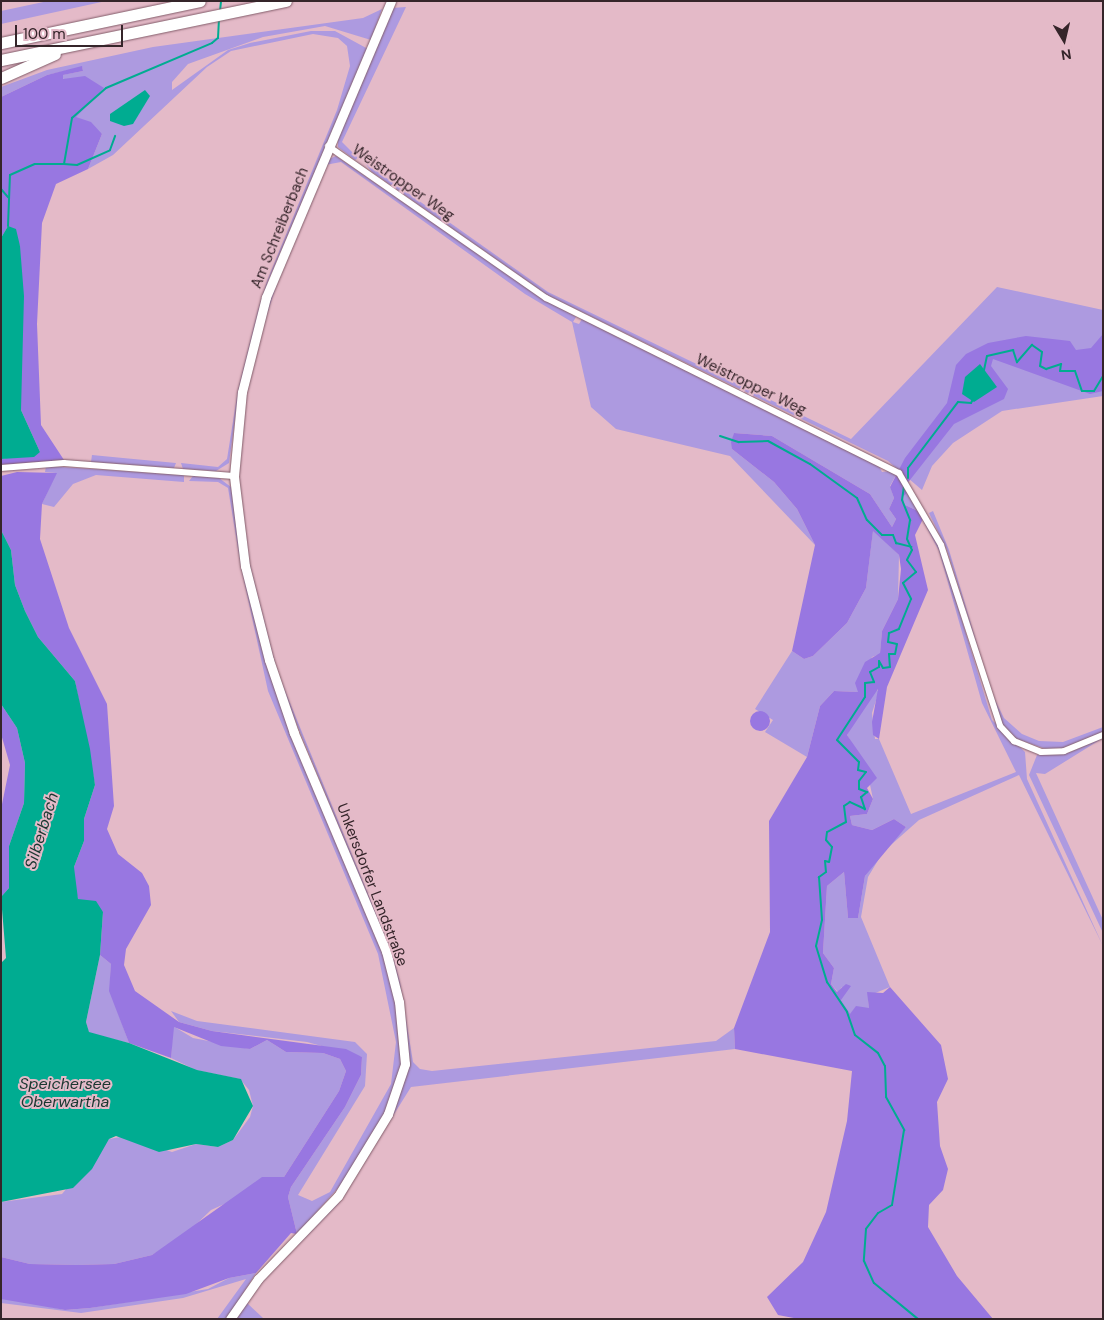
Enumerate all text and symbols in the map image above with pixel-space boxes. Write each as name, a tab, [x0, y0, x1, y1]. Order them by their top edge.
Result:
scale bar	[18, 15, 125, 47]
north arrow	[1039, 15, 1089, 65]
text: 100 m	[23, 24, 66, 44]
text: N	[1060, 45, 1073, 65]
street label: Weistropper Weg	[348, 141, 458, 225]
street label: Am Schreiberbach	[248, 165, 312, 291]
street label: Weistropper Weg	[693, 350, 809, 420]
water label: Silberbach	[21, 790, 63, 872]
street label: Unkersdorfer Landstraße	[333, 801, 411, 969]
water label: Speichersee Oberwartha	[19, 1074, 111, 1112]

